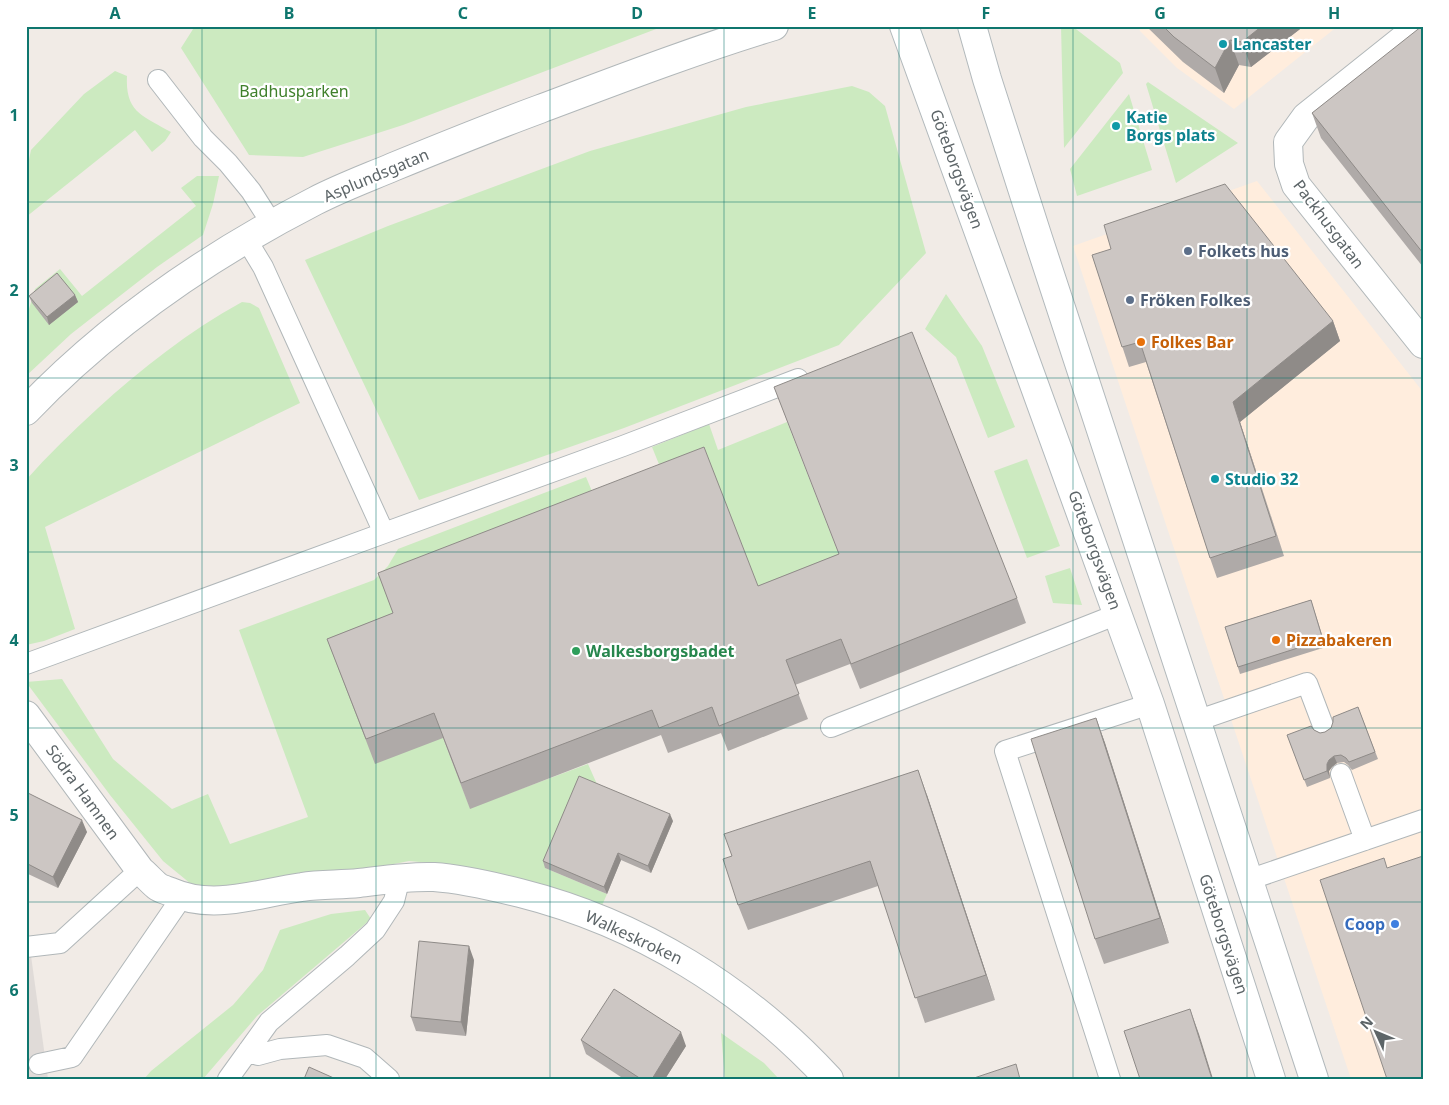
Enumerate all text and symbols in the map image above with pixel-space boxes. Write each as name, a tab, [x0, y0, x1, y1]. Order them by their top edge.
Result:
text: A	[109, 2, 121, 24]
text: B	[284, 2, 294, 24]
text: C	[458, 2, 468, 24]
text: D	[631, 2, 643, 24]
text: E	[808, 2, 817, 24]
text: F	[982, 2, 990, 24]
text: G	[1154, 2, 1166, 24]
text: H	[1328, 2, 1340, 24]
place label: Lancaster	[1233, 33, 1311, 55]
marker: Lancaster	[1217, 38, 1229, 50]
park label: Badhusparken	[239, 80, 349, 102]
text: 1	[9, 104, 19, 126]
street label: Göteborgsvägen	[925, 106, 989, 232]
place label: Katie Borgs plats	[1126, 106, 1215, 146]
marker: Katie Borgs plats	[1110, 120, 1122, 132]
street label: Asplundsgatan	[320, 143, 432, 207]
street label: Packhusgatan	[1288, 175, 1370, 273]
place label: Folkets hus	[1198, 240, 1289, 262]
marker: Folkets hus	[1182, 245, 1194, 257]
text: 2	[9, 279, 19, 301]
place label: Fröken Folkes	[1140, 289, 1251, 311]
marker: Fröken Folkes	[1124, 294, 1136, 306]
place label: Folkes Bar	[1151, 331, 1234, 353]
marker: Folkes Bar	[1135, 336, 1147, 348]
text: 3	[9, 454, 19, 476]
place label: Studio 32	[1225, 468, 1299, 490]
marker: Studio 32	[1209, 473, 1221, 485]
street label: Göteborgsvägen	[1063, 487, 1127, 613]
text: 4	[9, 629, 19, 651]
place label: Pizzabakeren	[1286, 629, 1392, 651]
marker: Pizzabakeren	[1270, 634, 1282, 646]
place label: Walkesborgsbadet	[586, 640, 735, 662]
marker: Walkesborgsbadet	[570, 645, 582, 657]
street label: Södra Hamnen	[41, 740, 125, 844]
text: 5	[9, 804, 19, 826]
street label: Göteborgsvägen	[1194, 871, 1254, 997]
street label: Walkeskroken	[582, 905, 686, 969]
place label: Coop	[1345, 913, 1385, 935]
marker: Coop	[1389, 918, 1401, 930]
text: 6	[9, 979, 19, 1001]
north arrow	[1352, 1008, 1402, 1058]
text: N	[1355, 1012, 1377, 1033]

